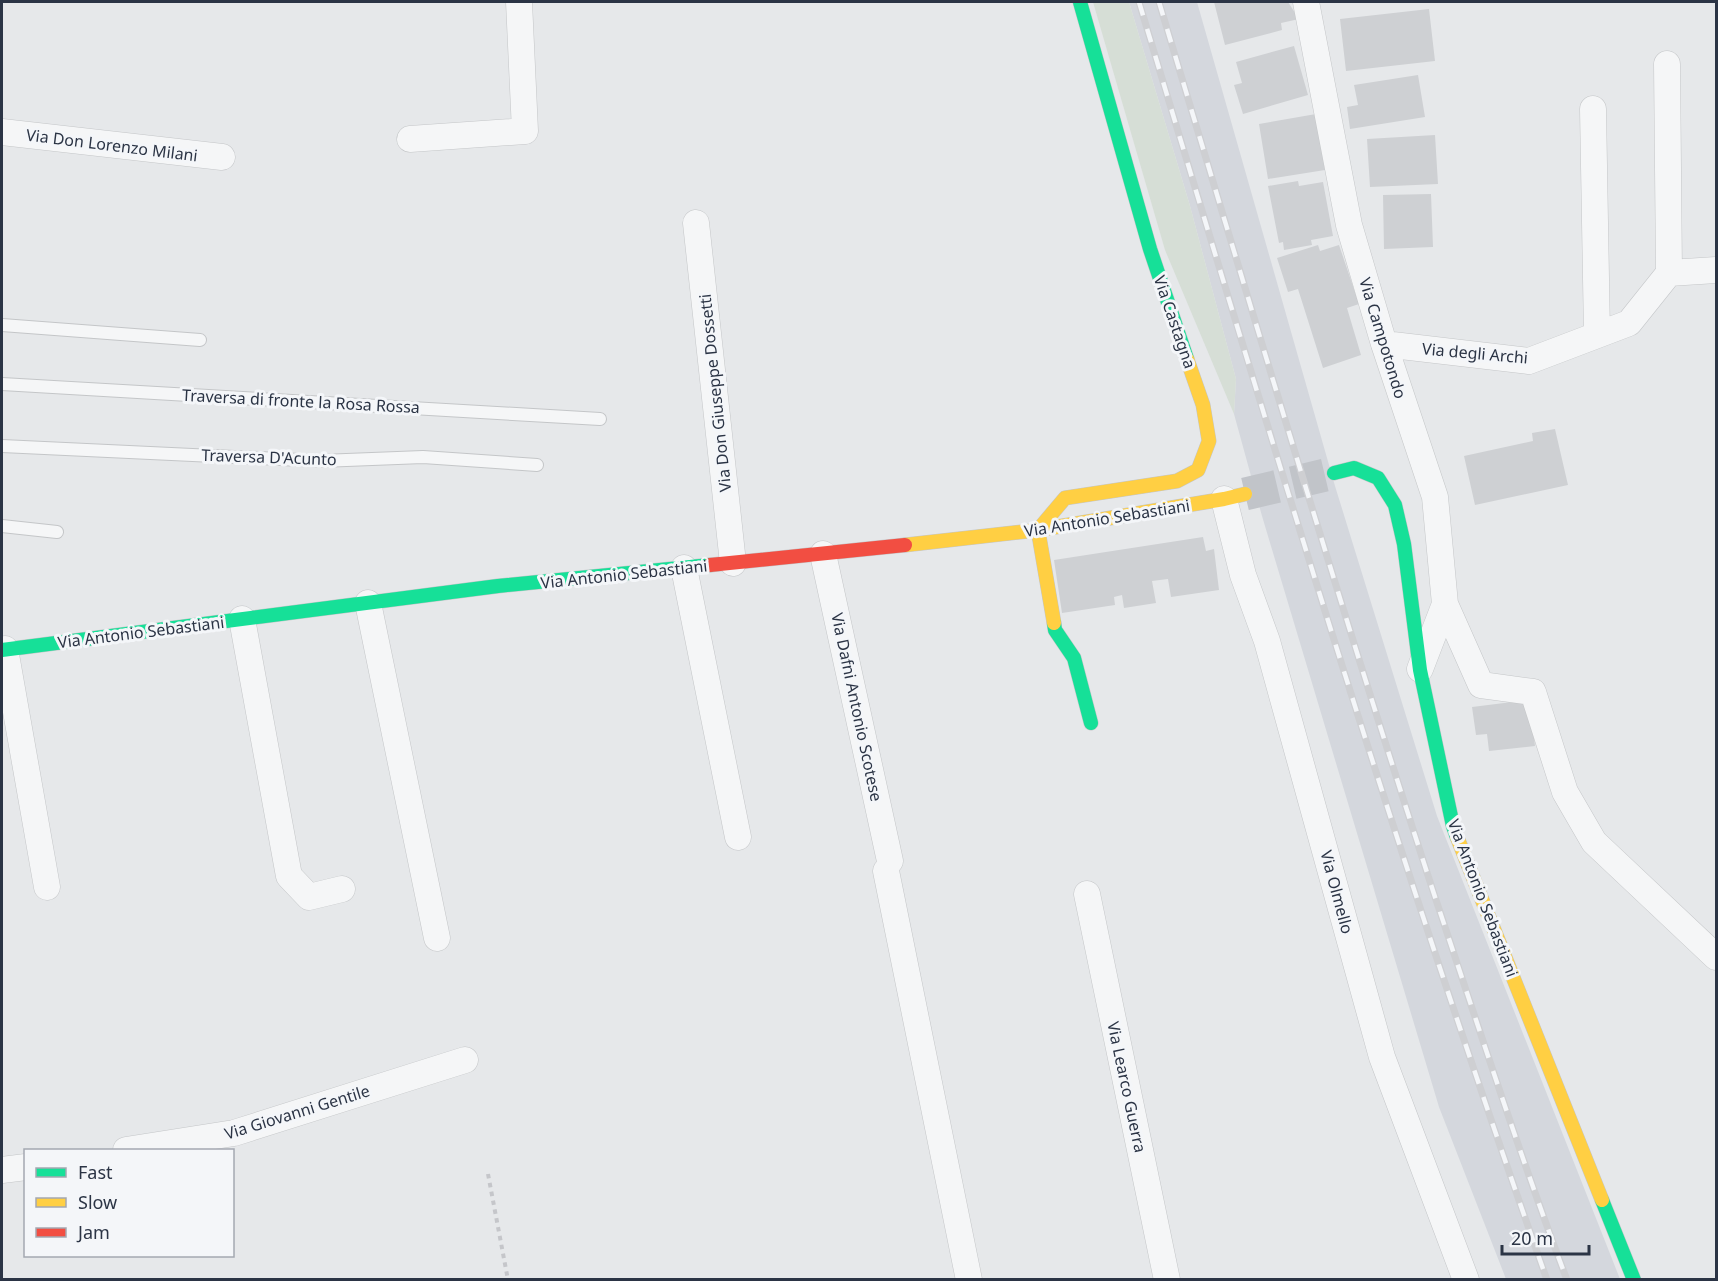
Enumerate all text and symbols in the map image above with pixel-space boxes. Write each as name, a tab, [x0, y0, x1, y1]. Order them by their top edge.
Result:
street label: Via Don Lorenzo Milani	[25, 124, 199, 166]
street label: Via Castagna	[1149, 273, 1201, 371]
street label: Via Campotondo	[1354, 275, 1412, 401]
street label: Via Don Giuseppe Dossetti	[694, 293, 736, 493]
street label: Via degli Archi	[1421, 337, 1529, 369]
street label: Traversa di fronte la Rosa Rossa	[182, 384, 420, 418]
street label: Traversa D'Acunto	[201, 444, 337, 470]
street label: Via Antonio Sebastiani	[1023, 494, 1191, 542]
street label: Via Antonio Sebastiani	[540, 554, 708, 594]
street label: Via Antonio Sebastiani	[57, 611, 225, 653]
street label: Via Dafni Antonio Scotese	[826, 611, 888, 803]
street label: Via Antonio Sebastiani	[1443, 816, 1523, 980]
street label: Via Olmello	[1315, 848, 1359, 936]
street label: Via Learco Guerra	[1102, 1019, 1152, 1155]
street label: Via Giovanni Gentile	[222, 1079, 372, 1145]
legend	[24, 1149, 234, 1257]
text: Fast	[78, 1160, 113, 1184]
text: Slow	[78, 1190, 117, 1214]
scale bar	[1502, 1218, 1589, 1256]
text: Jam	[76, 1220, 110, 1244]
text: 20 m	[1511, 1226, 1553, 1250]

